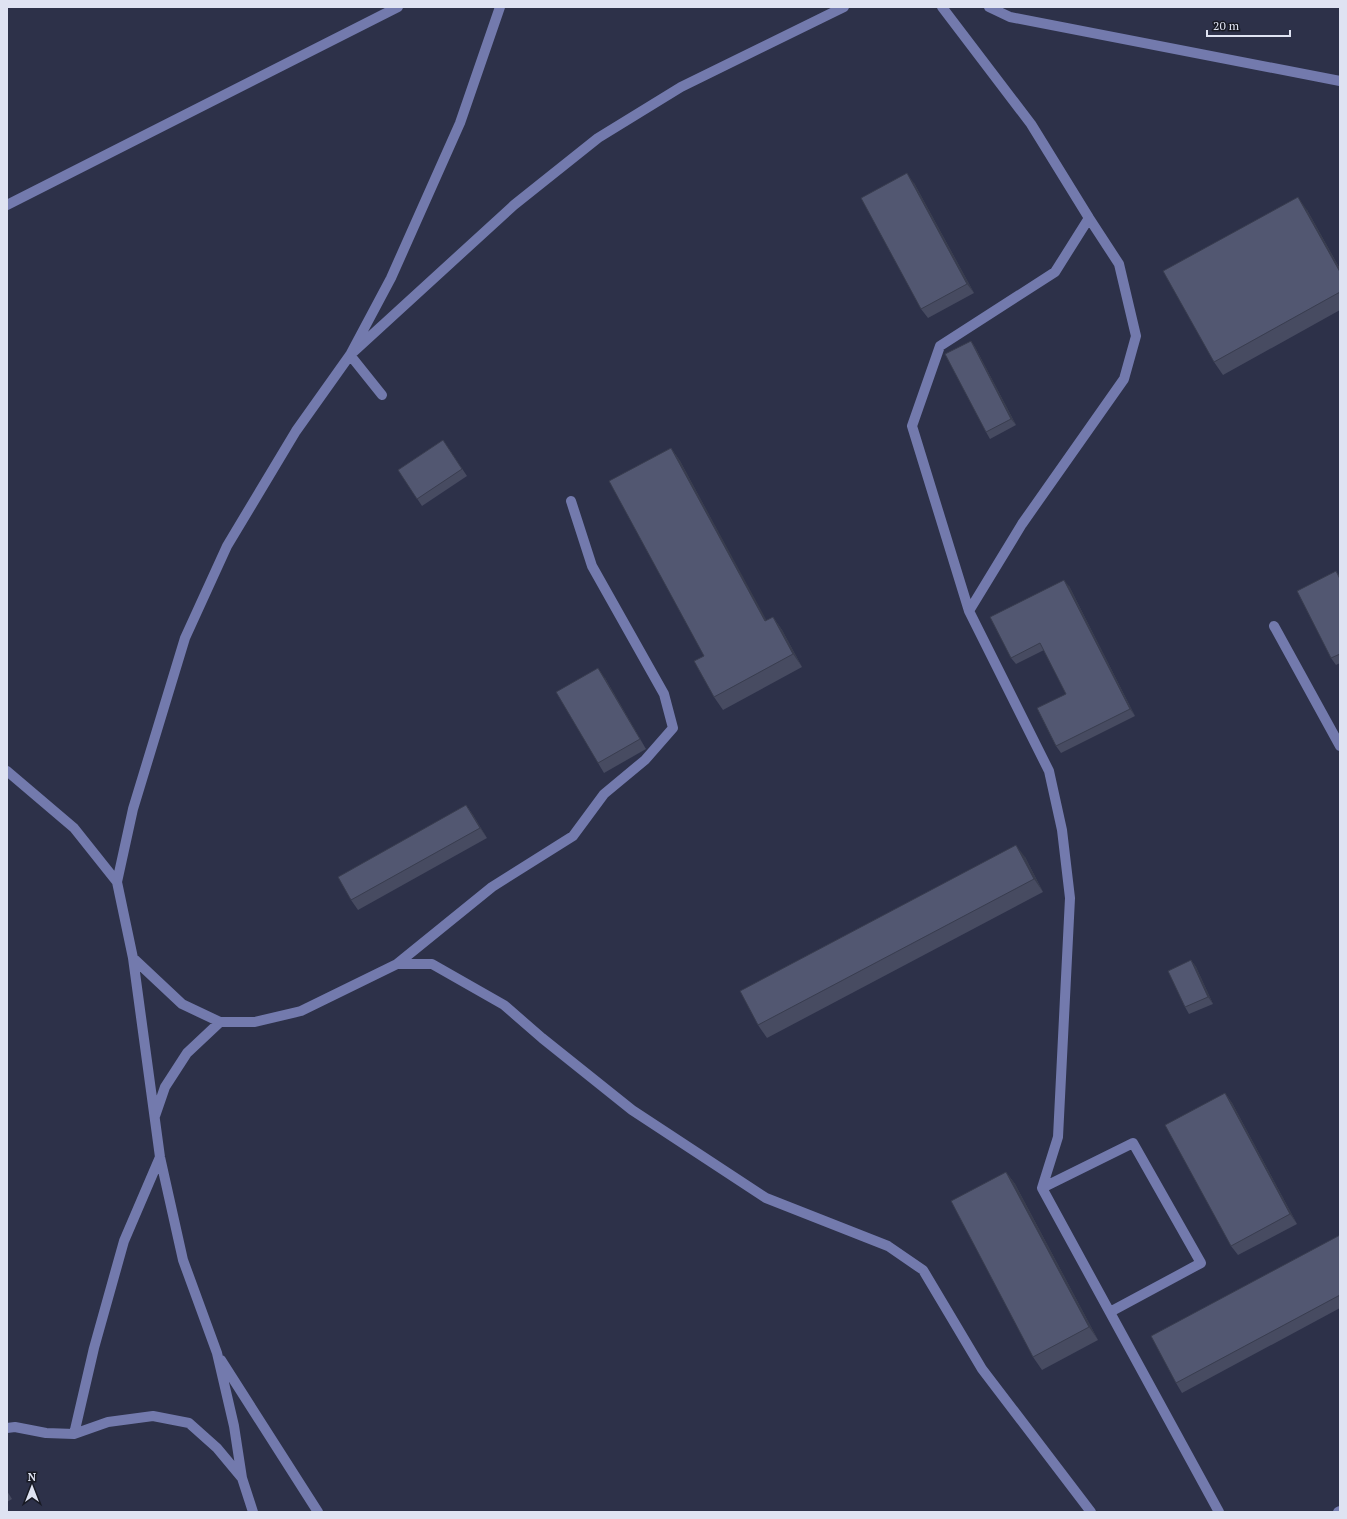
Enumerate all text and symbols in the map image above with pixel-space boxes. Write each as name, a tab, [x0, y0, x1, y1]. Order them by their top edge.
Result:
scale bar	[1207, 12, 1290, 38]
text: 20 m	[1213, 18, 1240, 33]
north arrow	[12, 1467, 52, 1507]
text: N	[28, 1470, 37, 1484]

